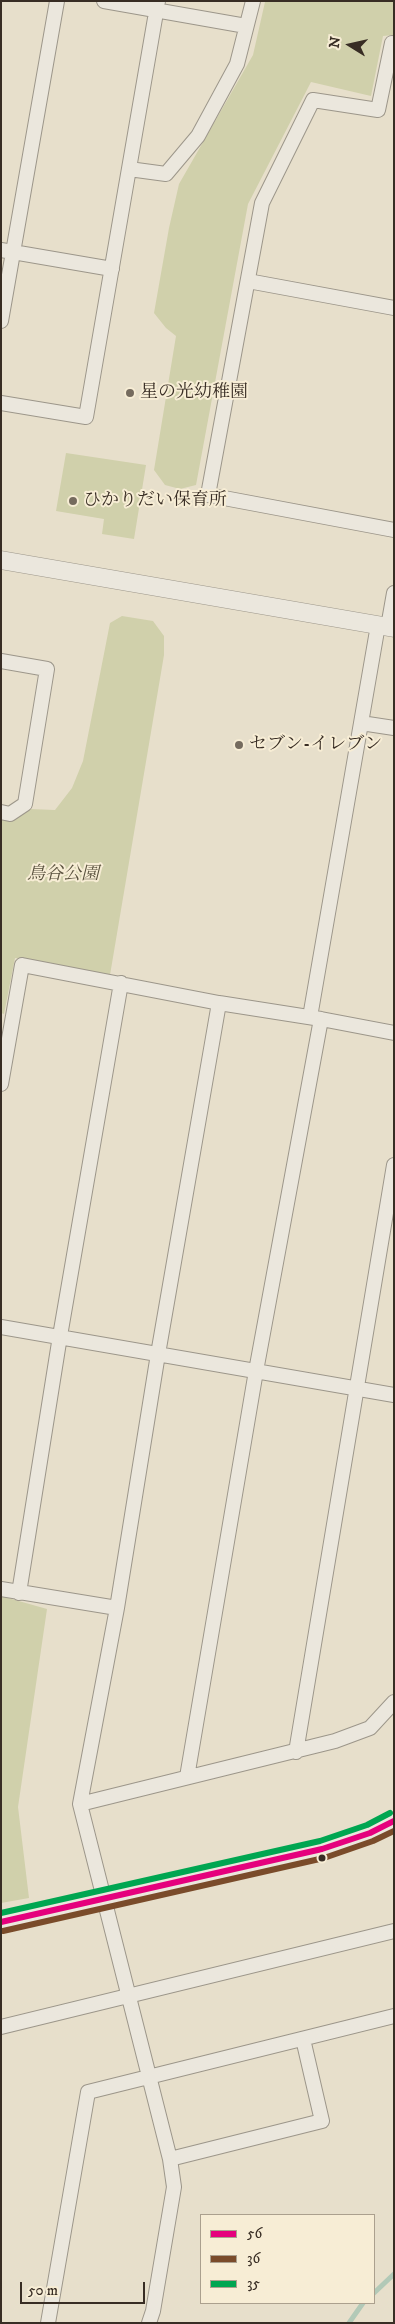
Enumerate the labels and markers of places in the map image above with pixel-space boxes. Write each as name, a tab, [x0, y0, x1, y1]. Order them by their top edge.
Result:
place label: 星の光幼稚園	[140, 382, 248, 404]
marker: 星の光幼稚園	[124, 387, 136, 399]
place label: ひかりだい保育所	[83, 490, 227, 512]
marker: ひかりだい保育所	[67, 495, 79, 507]
place label: セブン-イレブン	[249, 734, 382, 756]
marker: セブン-イレブン	[233, 739, 245, 751]
unlabelled marker	[317, 1853, 327, 1863]

